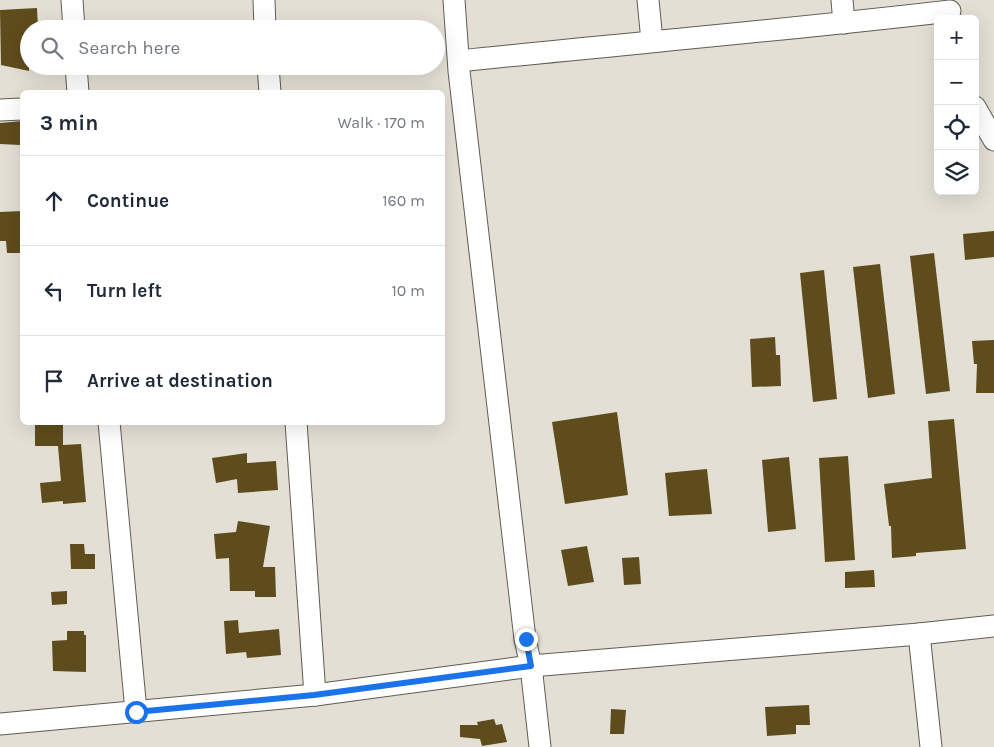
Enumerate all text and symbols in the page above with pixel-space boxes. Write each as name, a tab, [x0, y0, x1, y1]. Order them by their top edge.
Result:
map controls	[934, 15, 979, 195]
button: +	[934, 15, 979, 60]
search box	[20, 20, 445, 75]
icon: search	[38, 34, 66, 62]
text: Search here	[78, 37, 180, 59]
button: −	[934, 60, 979, 105]
button: locate	[934, 105, 979, 150]
text: 3 min	[40, 111, 98, 135]
text: Walk · 170 m	[337, 113, 425, 132]
button: layers	[934, 150, 979, 195]
icon: ahead	[40, 187, 68, 215]
text: Continue	[87, 190, 169, 212]
text: 160 m	[382, 191, 425, 210]
icon: left	[40, 277, 68, 305]
text: Turn left	[87, 280, 162, 302]
text: 10 m	[391, 281, 425, 300]
icon: arrive	[40, 367, 68, 395]
text: Arrive at destination	[87, 370, 273, 392]
route end	[515, 628, 538, 651]
route start	[125, 701, 148, 724]

